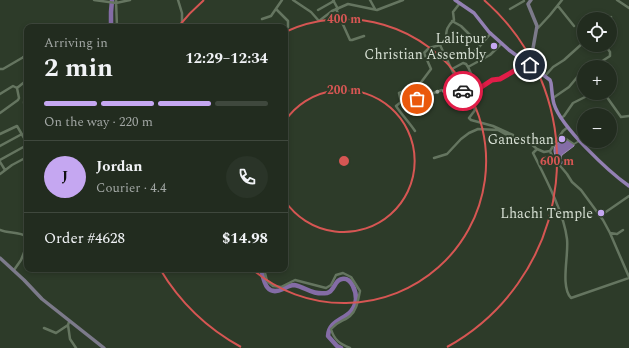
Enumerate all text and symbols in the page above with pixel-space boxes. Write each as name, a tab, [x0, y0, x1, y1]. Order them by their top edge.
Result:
text: 400 m	[327, 10, 361, 29]
map controls	[577, 12, 617, 148]
button: locate	[577, 12, 617, 52]
place label: Lalitpur Christian Assembly	[364, 28, 487, 65]
text: Arriving in	[44, 33, 108, 53]
marker: Lalitpur Christian Assembly	[489, 41, 499, 51]
text: 12:29–12:34	[185, 47, 268, 70]
text: 2 min	[44, 48, 113, 88]
pin	[513, 48, 547, 82]
icon: home	[519, 54, 541, 76]
button: +	[577, 60, 617, 100]
courier	[443, 71, 483, 111]
icon: car	[452, 80, 474, 102]
text: 200 m	[327, 81, 361, 100]
pin	[400, 82, 434, 116]
icon: bag	[406, 88, 428, 110]
button: −	[577, 108, 617, 148]
text: On the way · 220 m	[44, 112, 153, 132]
place label: Ganesthan	[488, 129, 554, 150]
marker: Ganesthan	[557, 134, 567, 144]
text: 600 m	[540, 152, 574, 171]
centre of rings	[337, 154, 351, 168]
text: Jordan	[96, 155, 143, 178]
button: phone	[226, 156, 268, 198]
text: J	[62, 165, 68, 188]
text: Courier · 4.4	[96, 178, 166, 198]
place label: Lhachi Temple	[500, 203, 593, 224]
marker: Lhachi Temple	[596, 208, 606, 218]
text: Order #4628	[44, 227, 125, 250]
text: $14.98	[222, 227, 268, 250]

